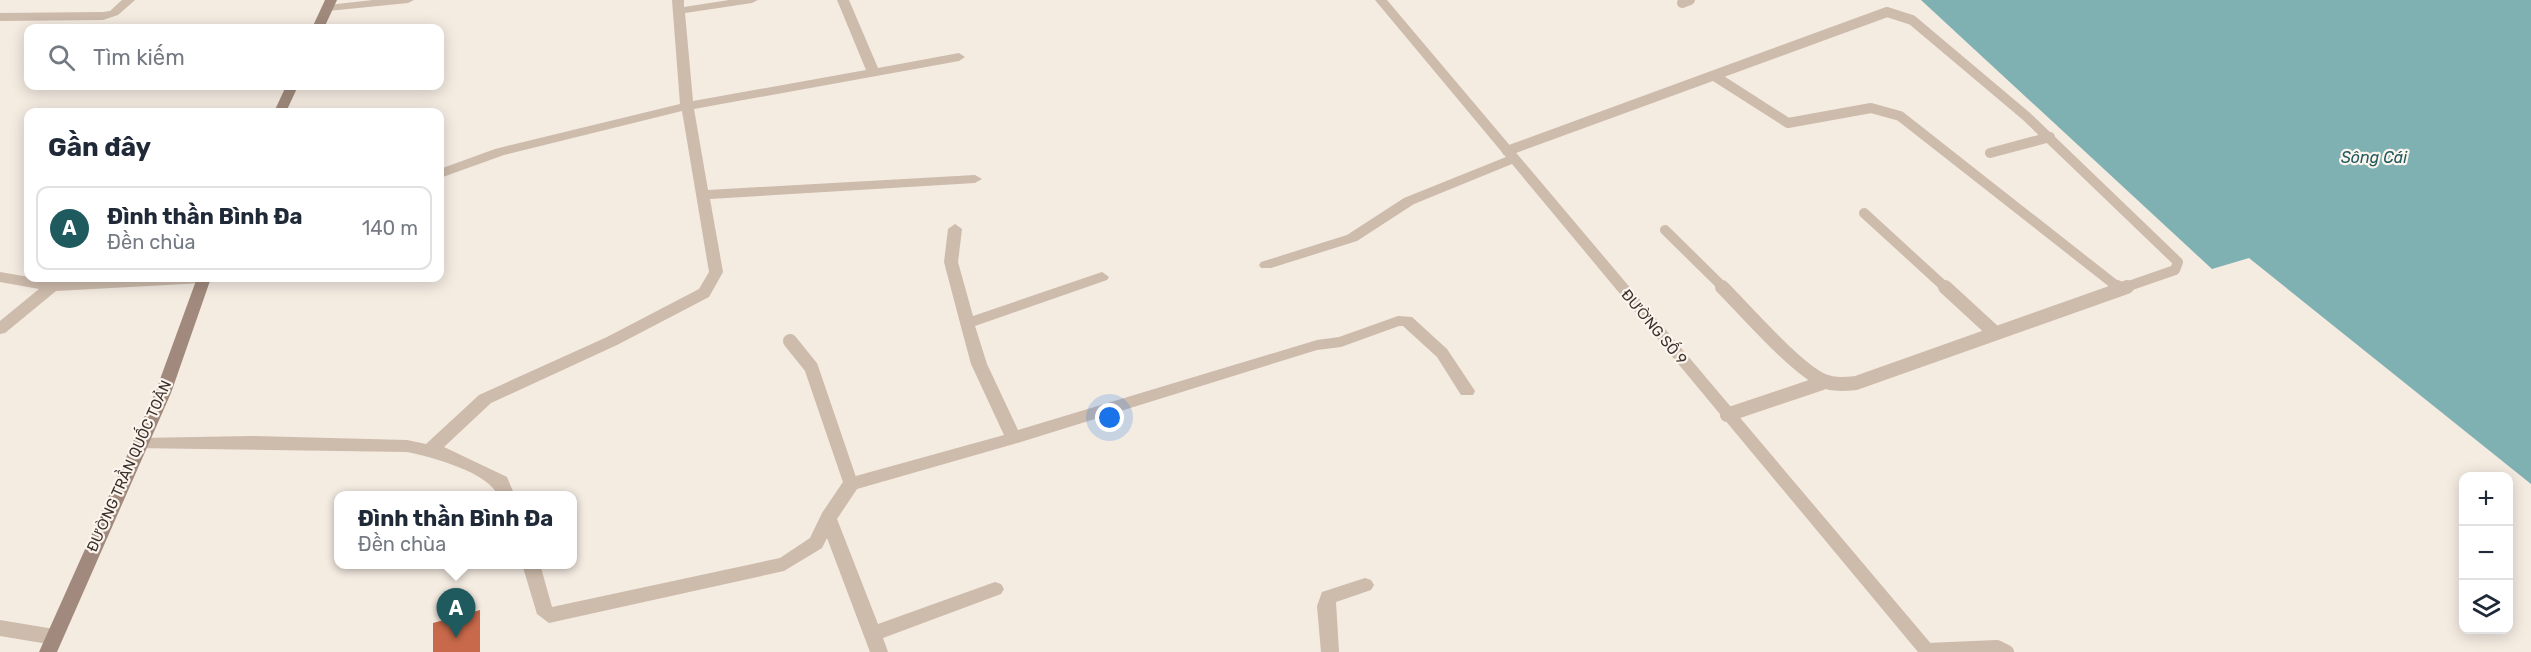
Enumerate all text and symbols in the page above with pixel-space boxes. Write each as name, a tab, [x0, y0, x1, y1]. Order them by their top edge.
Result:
search box	[24, 24, 444, 90]
icon: search	[45, 41, 78, 74]
text: Tìm kiếm	[93, 44, 185, 71]
text: Gần đây	[48, 132, 151, 163]
water label: Sông Cái	[2341, 148, 2408, 167]
text: Đình thần Bình Đa	[107, 203, 303, 230]
text: A	[62, 216, 77, 240]
text: 140 m	[362, 216, 418, 240]
text: Đền chùa	[107, 230, 195, 254]
street label: ĐƯỜNG SỐ 9	[1617, 285, 1692, 368]
street label: ĐƯỜNG TRẦN QUỐC TOẢN	[81, 377, 175, 555]
your location	[1095, 403, 1124, 432]
map controls	[2459, 472, 2513, 634]
button: +	[2459, 472, 2513, 526]
popup	[334, 491, 577, 569]
text: Đình thần Bình Đa	[358, 505, 553, 532]
button: −	[2459, 526, 2513, 580]
text: Đền chùa	[358, 532, 446, 556]
button: layers	[2459, 580, 2513, 634]
pin: A	[436, 588, 476, 638]

